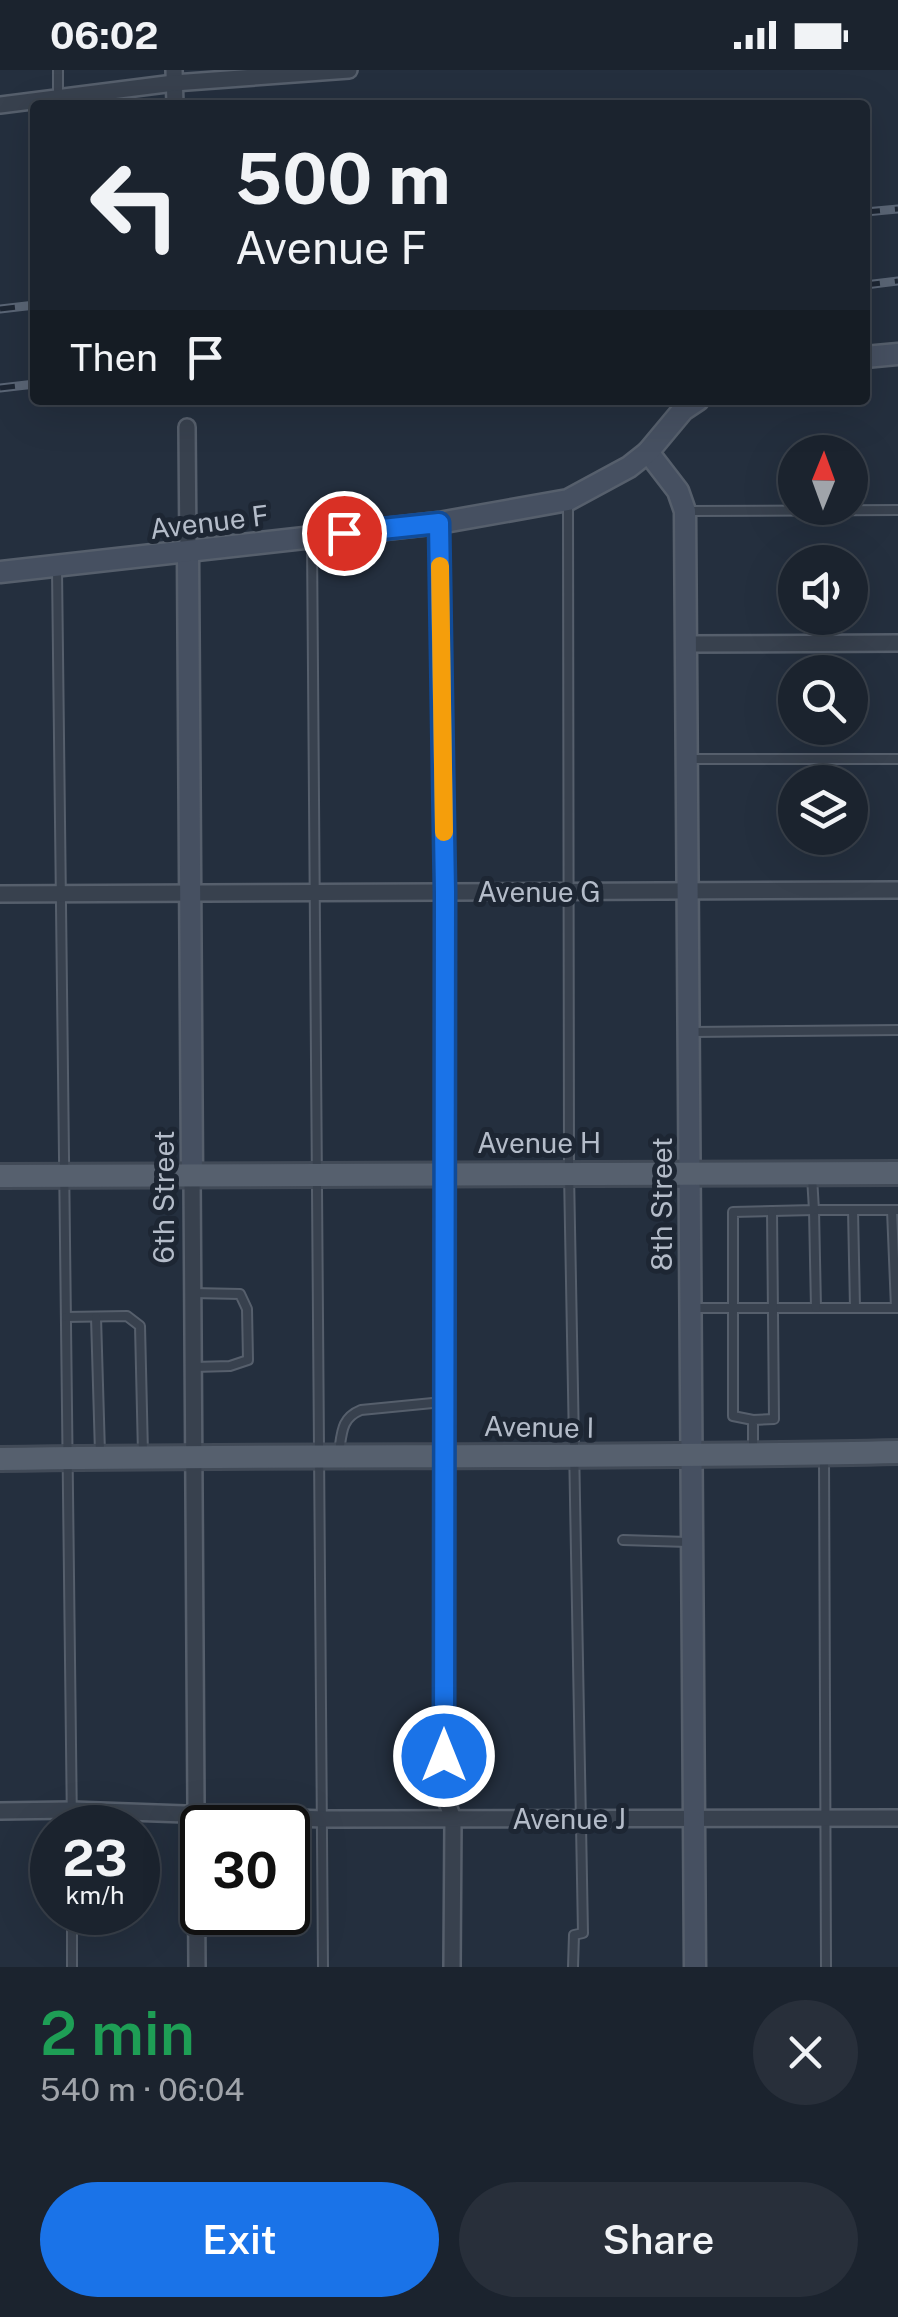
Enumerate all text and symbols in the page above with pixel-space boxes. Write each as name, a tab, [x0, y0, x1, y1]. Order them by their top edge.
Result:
text: 06:02	[50, 13, 158, 58]
text: 500 m	[235, 137, 451, 220]
icon: left	[70, 140, 200, 270]
text: Avenue F	[235, 221, 427, 274]
icon: arrive	[178, 330, 233, 385]
text: Then	[70, 335, 158, 380]
north arrow	[778, 435, 868, 525]
map controls	[778, 435, 868, 855]
pin	[302, 491, 387, 576]
street label: Avenue F	[148, 498, 270, 545]
icon: arrive	[317, 506, 372, 561]
button: sound	[778, 545, 868, 635]
button: search	[778, 655, 868, 745]
button: layers	[778, 765, 868, 855]
street label: Avenue G	[477, 875, 601, 908]
street label: Avenue H	[477, 1126, 601, 1159]
street label: 6th Street	[147, 1130, 180, 1264]
street label: 8th Street	[645, 1137, 678, 1271]
street label: Avenue I	[483, 1409, 595, 1444]
position arrow	[392, 1704, 496, 1808]
street label: Avenue J	[512, 1802, 626, 1835]
speed limit sign: 30	[180, 1805, 310, 1935]
text: 23	[62, 1828, 128, 1887]
text: km/h	[66, 1880, 124, 1910]
text: 2 min	[40, 1998, 195, 2069]
button: close	[753, 2000, 858, 2105]
text: 540 m · 06:04	[40, 2071, 245, 2108]
button: Exit	[40, 2182, 439, 2297]
button: Share	[459, 2182, 858, 2297]

